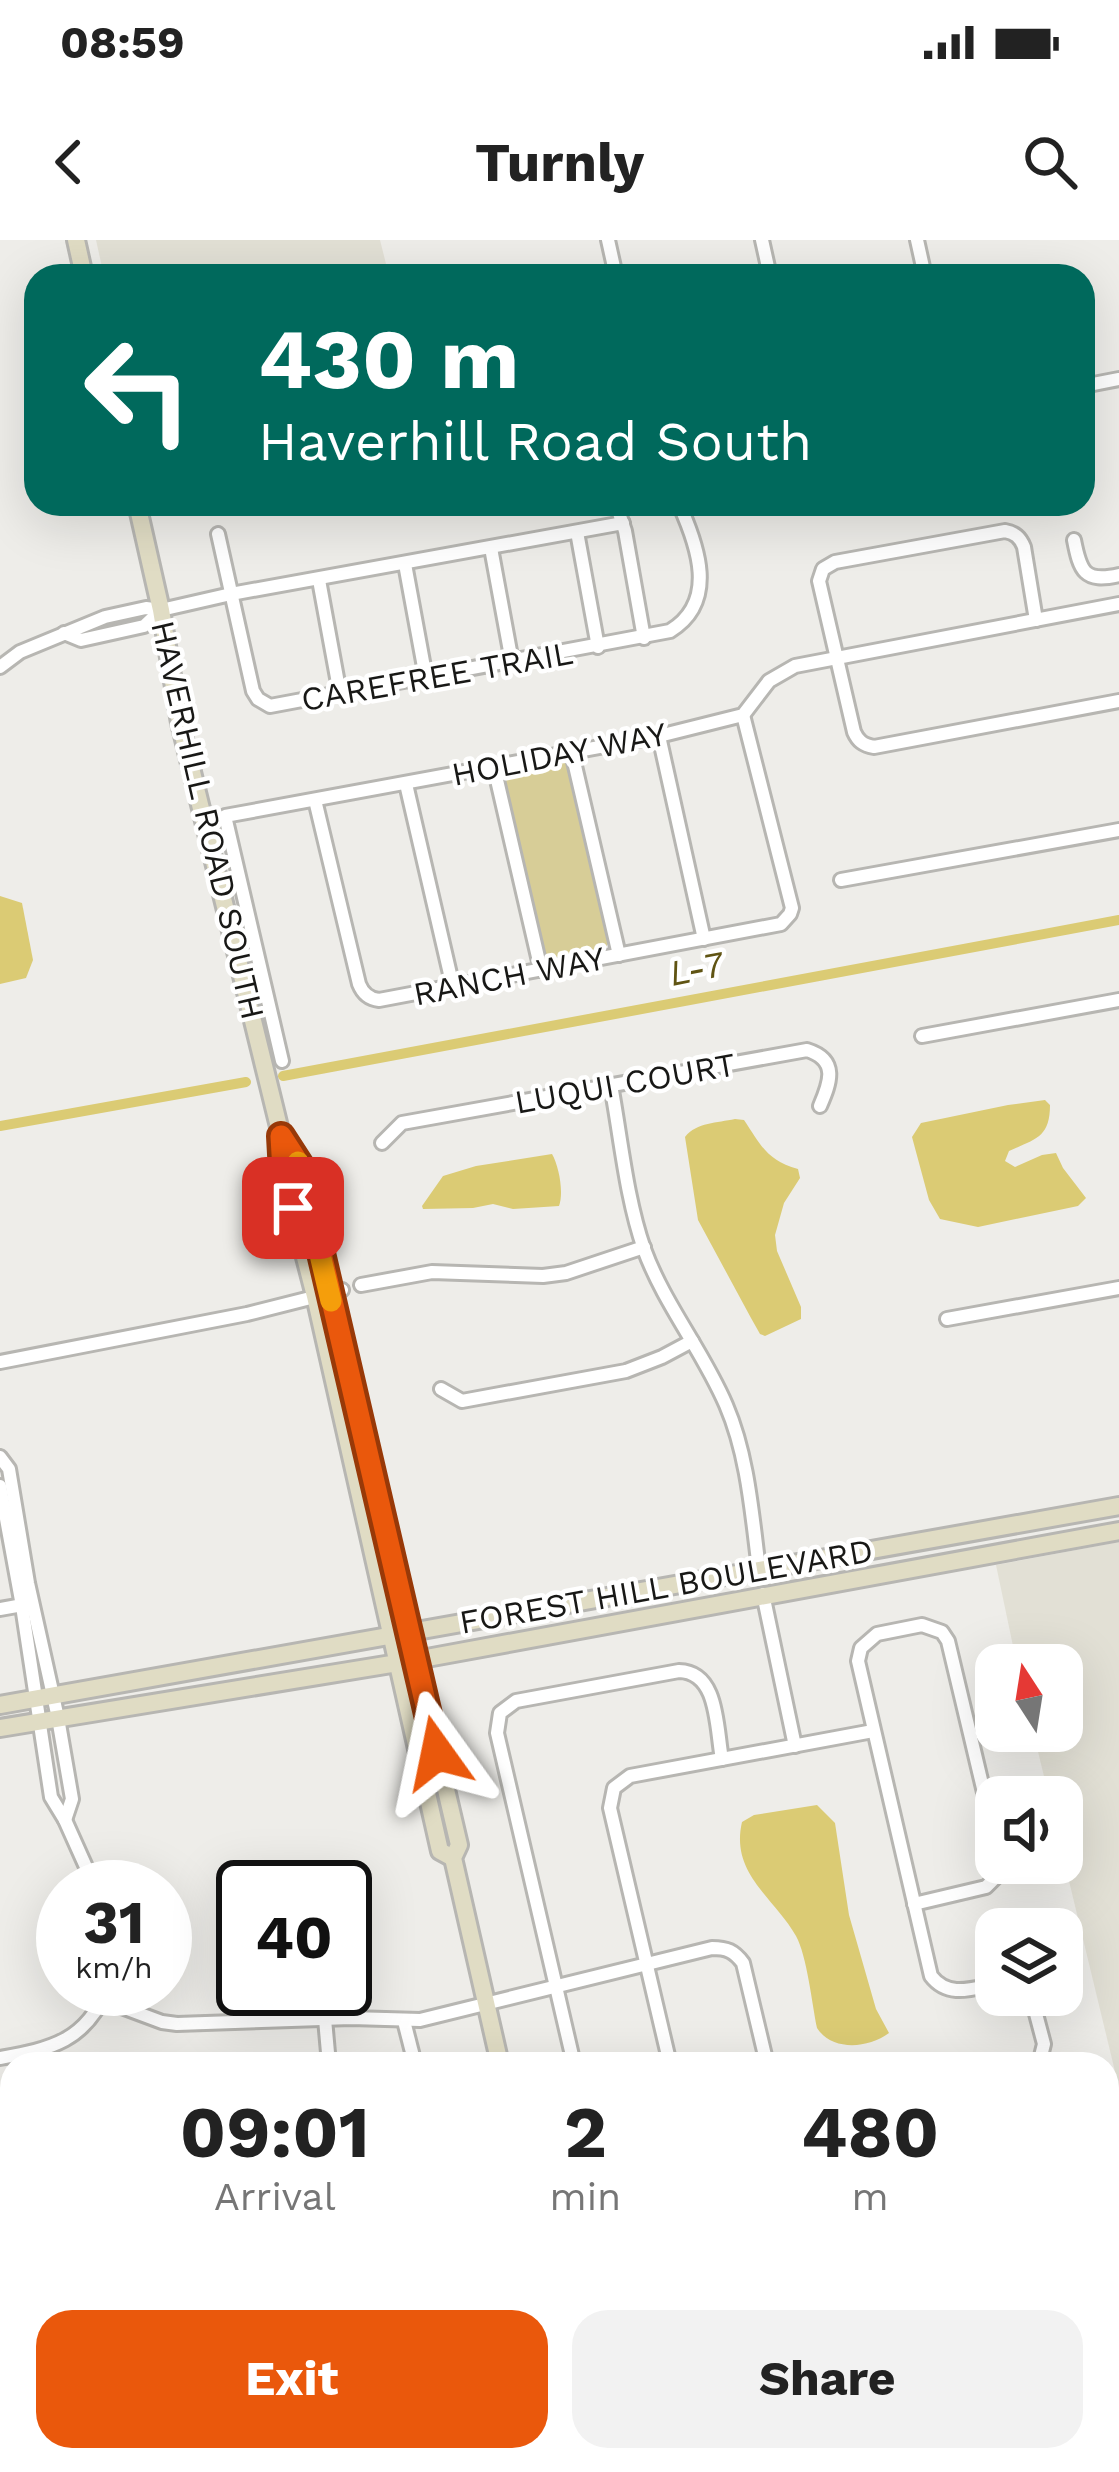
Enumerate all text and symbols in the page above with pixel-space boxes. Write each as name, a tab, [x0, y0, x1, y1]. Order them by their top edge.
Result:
text: 08:59	[60, 16, 185, 69]
icon: back	[36, 129, 102, 195]
icon: search	[1017, 129, 1083, 195]
text: Turnly	[475, 131, 644, 194]
text: 430 m	[258, 310, 519, 408]
icon: left	[60, 312, 216, 468]
text: Haverhill Road South	[258, 410, 812, 473]
street label: HAVERHILL ROAD SOUTH	[143, 617, 273, 1023]
street label: CAREFREE TRAIL	[298, 633, 576, 719]
street label: HOLIDAY WAY	[448, 714, 670, 794]
street label: RANCH WAY	[410, 938, 608, 1014]
water label: L-7	[666, 943, 729, 995]
street label: LUQUI COURT	[512, 1044, 738, 1122]
pin	[242, 1157, 344, 1259]
icon: arrive	[260, 1175, 326, 1241]
street label: FOREST HILL BOULEVARD	[456, 1530, 876, 1642]
north arrow	[975, 1644, 1083, 1752]
map controls	[975, 1644, 1083, 2016]
position arrow	[374, 1690, 500, 1816]
button: sound	[975, 1776, 1083, 1884]
speed limit sign: 40	[216, 1860, 372, 2016]
text: 31	[83, 1887, 145, 1958]
button: layers	[975, 1908, 1083, 2016]
text: km/h	[75, 1950, 153, 1985]
text: 09:01	[180, 2090, 370, 2174]
text: 2	[564, 2090, 607, 2174]
text: 480	[801, 2090, 939, 2174]
text: Arrival	[214, 2174, 336, 2219]
text: min	[550, 2174, 621, 2219]
text: m	[852, 2174, 889, 2219]
button: Exit	[36, 2310, 548, 2448]
button: Share	[572, 2310, 1083, 2448]

